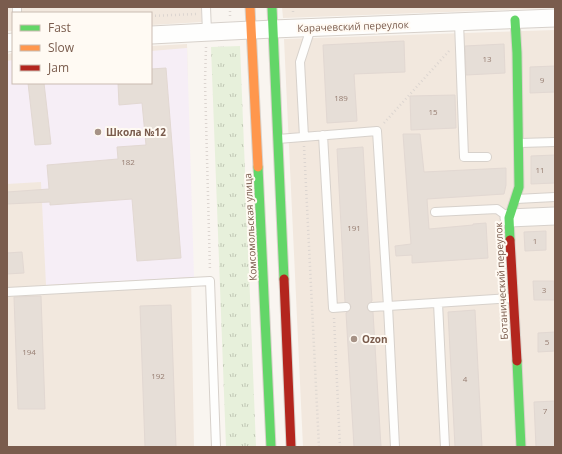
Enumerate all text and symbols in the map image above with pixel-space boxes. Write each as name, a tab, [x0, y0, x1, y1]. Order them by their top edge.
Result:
legend	[12, 12, 152, 84]
street label: Карачевский переулок	[297, 17, 410, 35]
text: Fast	[48, 19, 71, 36]
text: Slow	[48, 39, 75, 56]
house number: 13	[482, 53, 492, 64]
text: Jam	[47, 59, 69, 76]
house number: 9	[540, 74, 545, 85]
house number: 189	[334, 92, 348, 103]
house number: 15	[428, 106, 438, 117]
place label: Школа №12	[106, 125, 166, 139]
marker: Школа №12	[93, 127, 103, 137]
house number: 182	[121, 156, 135, 167]
house number: 11	[535, 164, 545, 175]
street label: Комсомольская улица	[240, 173, 260, 281]
street label: Ботанический переулок	[491, 221, 511, 340]
house number: 191	[347, 222, 361, 233]
house number: 1	[533, 235, 537, 246]
house number: 3	[542, 284, 547, 295]
place label: Ozon	[362, 332, 388, 346]
marker: Ozon	[349, 334, 359, 344]
house number: 5	[545, 336, 550, 347]
house number: 194	[22, 346, 36, 357]
house number: 192	[151, 370, 165, 381]
house number: 4	[463, 373, 468, 384]
house number: 7	[543, 405, 548, 416]

